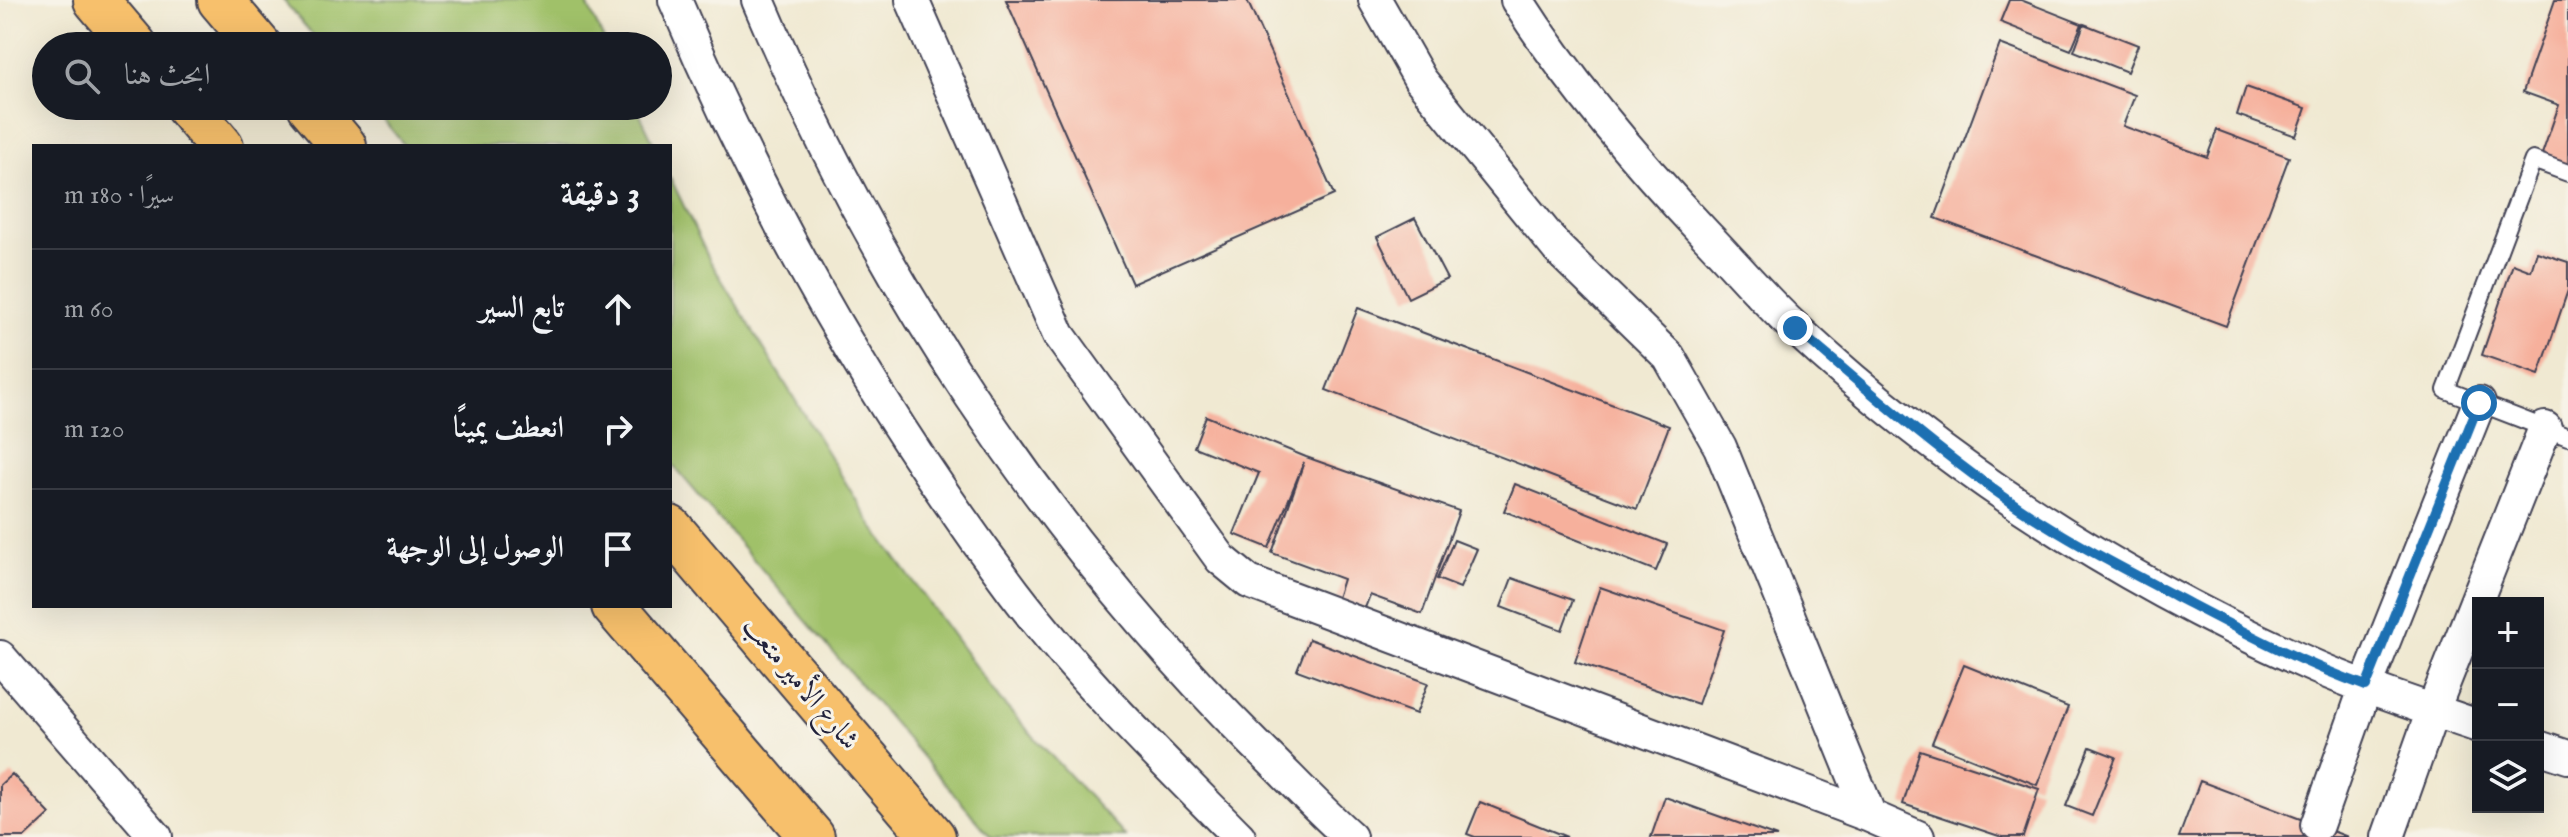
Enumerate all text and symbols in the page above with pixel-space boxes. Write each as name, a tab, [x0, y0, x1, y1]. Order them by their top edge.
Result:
search box	[32, 32, 672, 120]
icon: search	[60, 54, 104, 98]
text: ابحث هنا	[124, 57, 211, 95]
text: 3 دقيقة	[561, 173, 640, 216]
text: سيرًا · 180 m	[64, 179, 174, 212]
icon: ahead	[596, 287, 640, 331]
text: تابع السير	[479, 290, 564, 328]
text: 60 m	[64, 293, 114, 326]
route end	[1777, 310, 1813, 346]
route start	[2461, 385, 2497, 421]
icon: right	[596, 407, 640, 451]
text: انعطف يمينًا	[453, 410, 564, 448]
text: 120 m	[64, 413, 124, 446]
icon: arrive	[596, 527, 640, 571]
text: الوصول إلى الوجهة	[387, 530, 564, 568]
map controls	[2472, 597, 2544, 813]
button: +	[2472, 597, 2544, 669]
street label: شارع الأمير متعب	[731, 608, 868, 760]
button: −	[2472, 669, 2544, 741]
button: layers	[2472, 741, 2544, 813]

